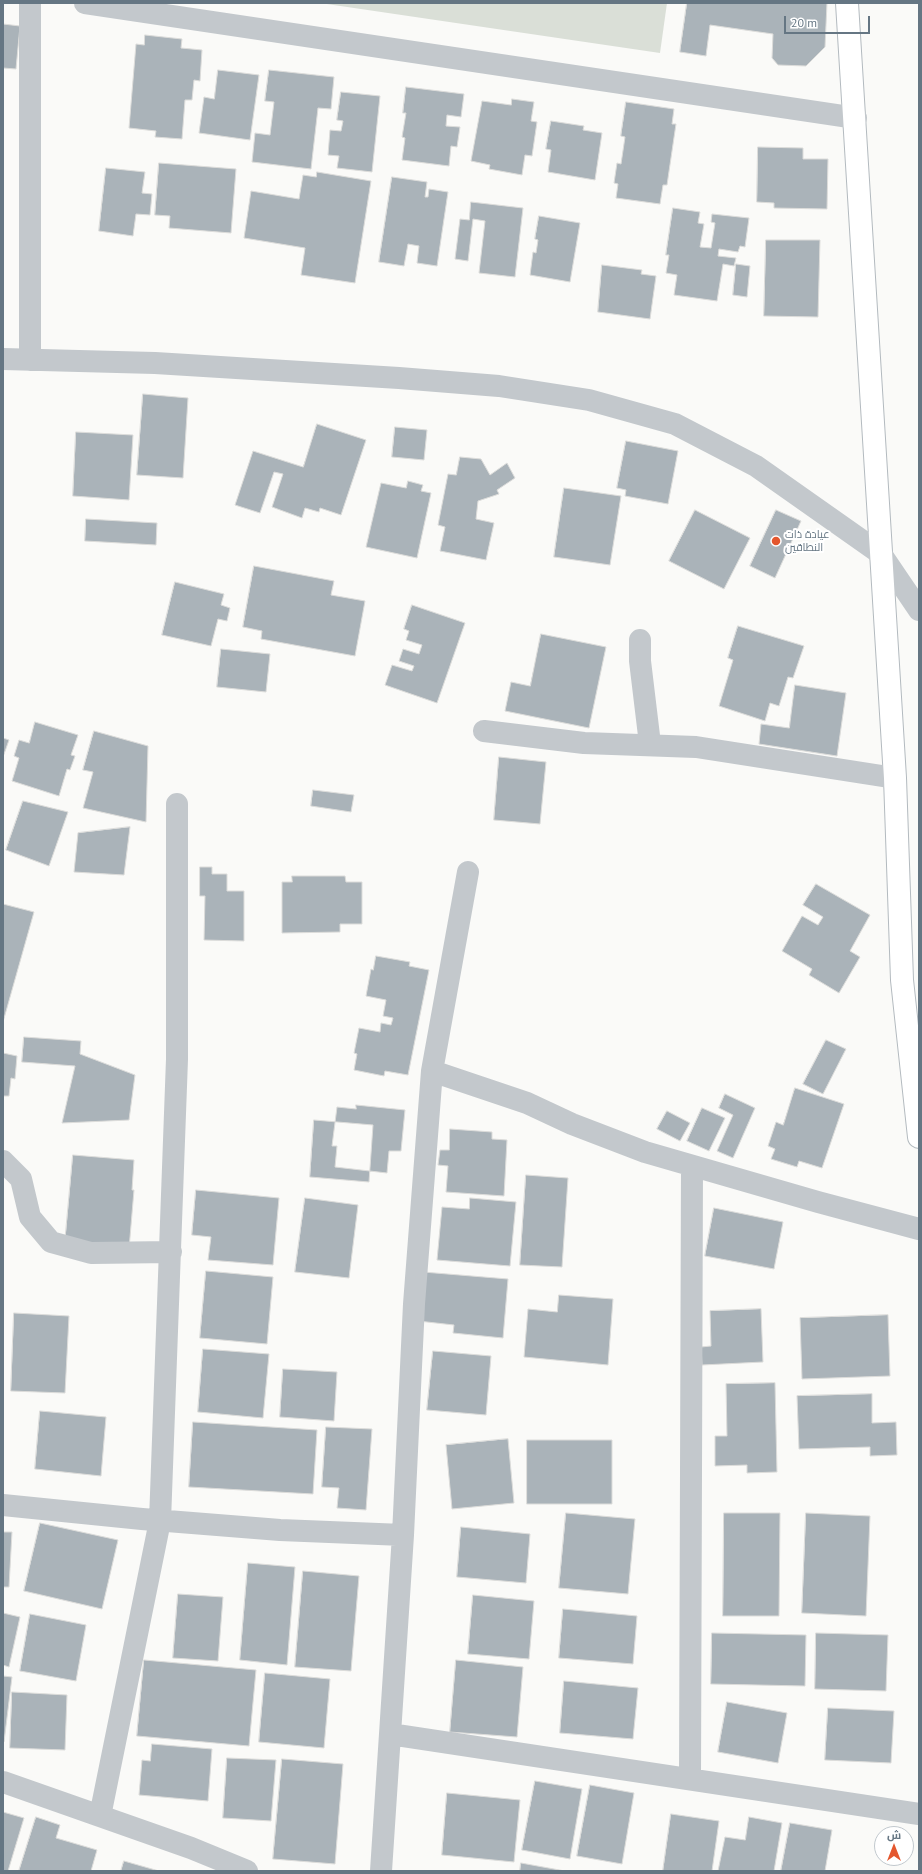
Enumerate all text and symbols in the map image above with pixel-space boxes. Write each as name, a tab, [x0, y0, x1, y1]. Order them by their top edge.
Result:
scale bar	[786, 8, 872, 34]
text: 20 m	[791, 15, 817, 30]
place label: عيادة ذات النطاقين	[785, 528, 830, 554]
marker: عيادة ذات النطاقين	[770, 535, 782, 547]
north arrow	[874, 1826, 914, 1866]
text: ش	[887, 1828, 901, 1842]

